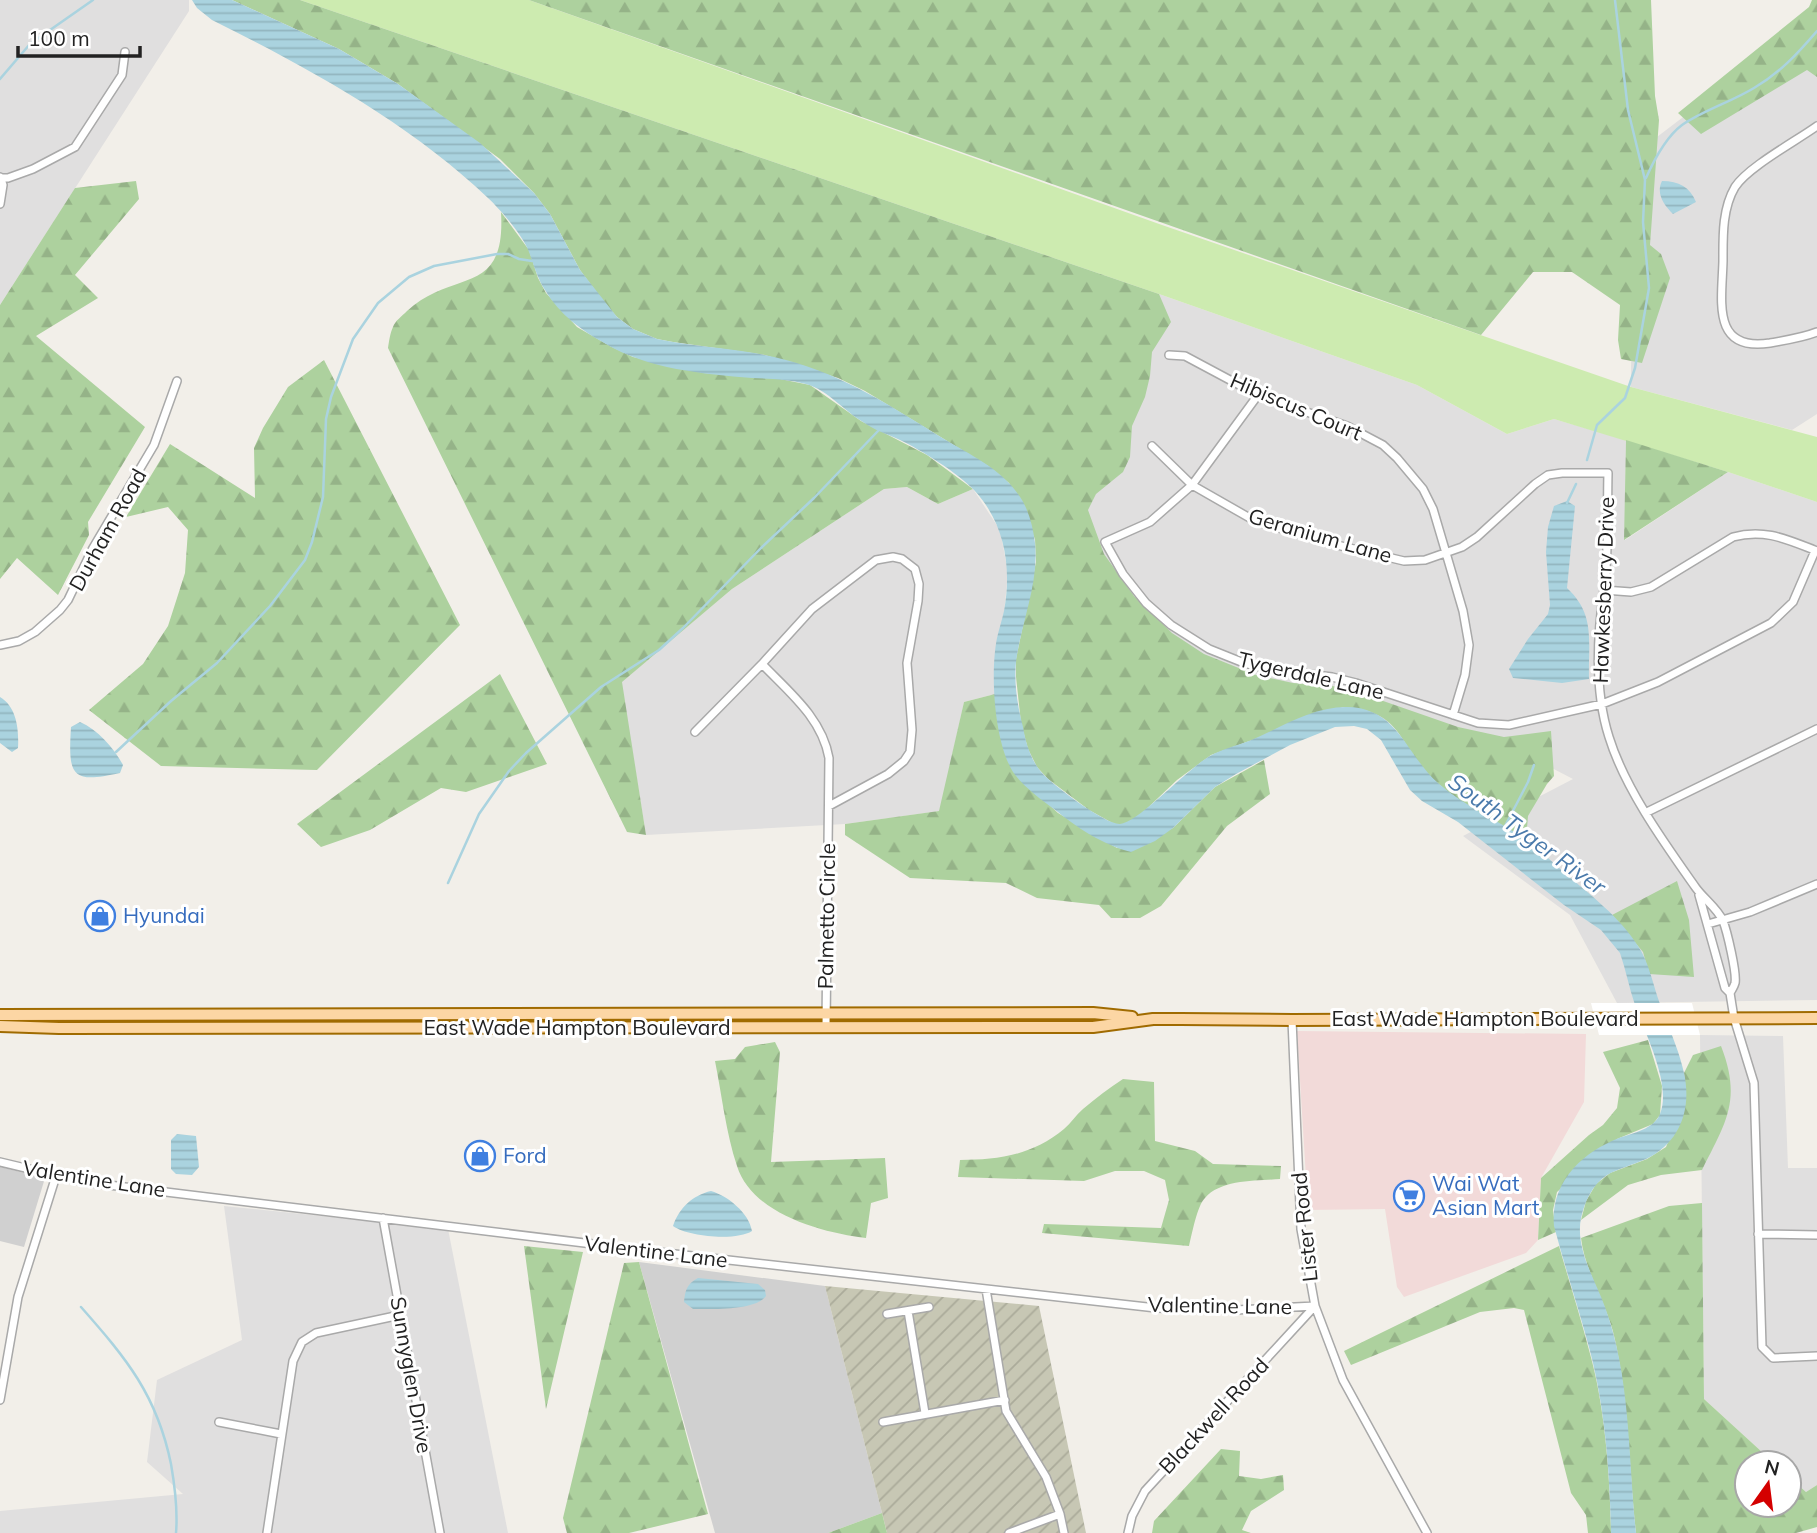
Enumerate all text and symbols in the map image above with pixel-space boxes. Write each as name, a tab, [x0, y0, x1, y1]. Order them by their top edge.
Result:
scale bar	[18, 14, 140, 58]
text: 100 m	[28, 25, 90, 51]
street label: Hibiscus Court	[1227, 367, 1366, 446]
street label: Durham Road	[63, 464, 151, 595]
street label: Hawkesberry Drive	[1587, 496, 1619, 684]
street label: Geranium Lane	[1246, 502, 1395, 568]
street label: Tygerdale Lane	[1236, 646, 1387, 704]
water label: South Tyger River	[1443, 767, 1613, 901]
street label: Palmetto Circle	[812, 843, 840, 989]
shop icon: Hyundai	[83, 899, 117, 933]
place label: Hyundai	[123, 902, 205, 928]
street label: East Wade Hampton Boulevard	[1331, 1005, 1639, 1031]
street label: East Wade Hampton Boulevard	[423, 1014, 731, 1040]
shop icon: Ford	[463, 1139, 497, 1173]
place label: Ford	[503, 1142, 546, 1168]
street label: Valentine Lane	[21, 1154, 167, 1202]
place label: Wai Wat Asian Mart	[1432, 1170, 1539, 1220]
street label: Lister Road	[1285, 1171, 1323, 1283]
supermarket icon: Wai Wat Asian Mart	[1392, 1179, 1426, 1213]
street label: Valentine Lane	[583, 1229, 729, 1273]
street label: Valentine Lane	[1148, 1291, 1292, 1319]
street label: Sunnyglen Drive	[385, 1295, 439, 1455]
street label: Blackwell Road	[1153, 1352, 1274, 1479]
north arrow	[1733, 1449, 1803, 1519]
text: N	[1762, 1454, 1782, 1481]

